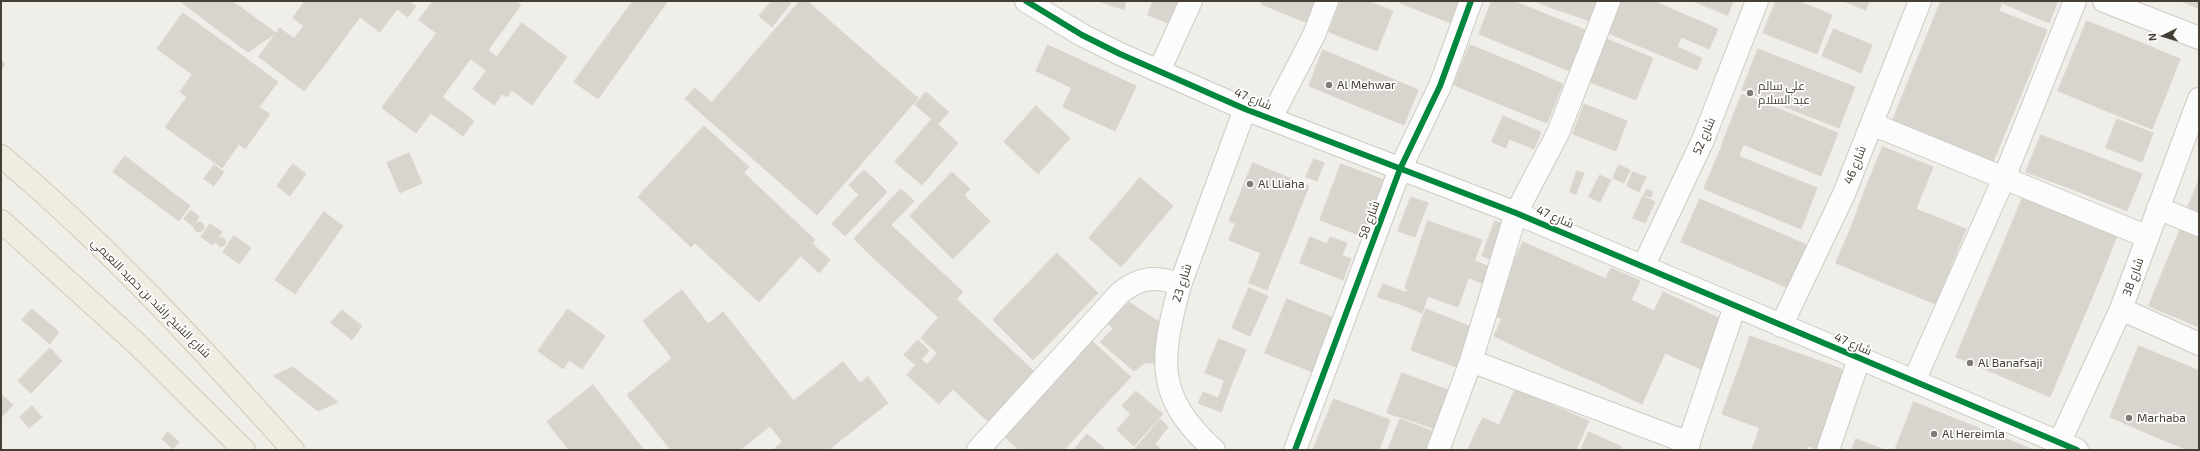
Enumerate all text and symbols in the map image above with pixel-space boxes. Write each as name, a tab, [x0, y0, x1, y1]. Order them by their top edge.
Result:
north arrow	[2144, 16, 2184, 56]
text: N	[2145, 33, 2158, 42]
place label: Al Mehwar	[1337, 78, 1396, 92]
place label: علي سالم عبد السلام	[1758, 79, 1810, 107]
marker: Al Mehwar	[1324, 80, 1334, 90]
street label: شارع 47	[1232, 85, 1274, 113]
marker: علي سالم عبد السلام	[1745, 88, 1755, 98]
street label: شارع 52	[1690, 115, 1718, 157]
street label: شارع 46	[1841, 144, 1869, 186]
place label: Al Lliaha	[1258, 177, 1305, 191]
marker: Al Lliaha	[1245, 179, 1255, 189]
street label: شارع 58	[1355, 199, 1383, 241]
street label: شارع 47	[1534, 203, 1576, 231]
street label: شارع الشيخ راشد بن حميد النعيمي	[88, 235, 214, 361]
street label: شارع 38	[2119, 256, 2147, 298]
street label: شارع 23	[1169, 262, 1195, 304]
street label: شارع 47	[1832, 330, 1874, 358]
place label: Al Banafsaji	[1978, 356, 2043, 370]
marker: Al Banafsaji	[1965, 358, 1975, 368]
place label: Marhaba	[2137, 411, 2186, 425]
marker: Marhaba	[2124, 413, 2134, 423]
place label: Al Hereimla	[1942, 427, 2005, 441]
marker: Al Hereimla	[1929, 429, 1939, 439]

